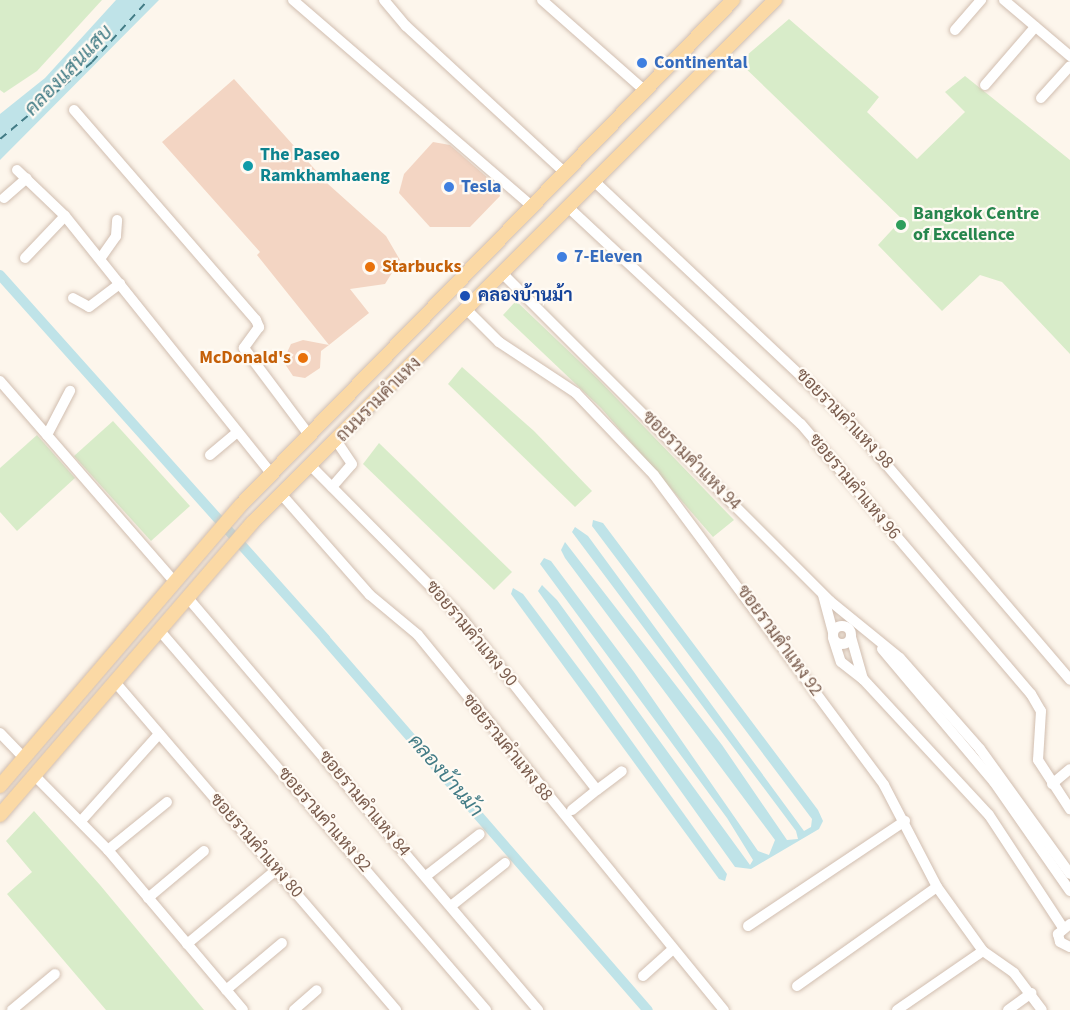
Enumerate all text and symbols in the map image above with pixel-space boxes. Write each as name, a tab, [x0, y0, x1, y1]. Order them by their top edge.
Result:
water label: คลองแสนแสบ	[20, 21, 118, 121]
place label: Continental	[654, 52, 748, 74]
marker: Continental	[635, 56, 649, 70]
place label: The Paseo Ramkhamhaeng	[260, 145, 390, 188]
marker: The Paseo Ramkhamhaeng	[241, 159, 255, 173]
place label: Tesla	[461, 176, 502, 198]
marker: Tesla	[442, 180, 456, 194]
place label: Bangkok Centre of Excellence	[913, 204, 1039, 246]
marker: Bangkok Centre of Excellence	[894, 218, 908, 232]
place label: 7-Eleven	[574, 246, 643, 268]
marker: 7-Eleven	[555, 250, 569, 264]
place label: Starbucks	[382, 256, 461, 278]
marker: Starbucks	[363, 260, 377, 274]
place label: คลองบ้านม้า	[478, 285, 573, 307]
marker: คลองบ้านม้า	[456, 287, 474, 305]
place label: McDonald's	[199, 347, 291, 369]
marker: McDonald's	[296, 351, 310, 365]
street label: ถนนรามคำแหง	[332, 353, 426, 447]
street label: ซอยรามคําแหง 98	[791, 364, 897, 474]
street label: ซอยรามคําแหง 94	[637, 407, 745, 515]
street label: ซอยรามคําแหง 96	[803, 430, 905, 544]
street label: ซอยรามคำแหง 90	[420, 577, 522, 691]
street label: ซอยรามคําแหง 92	[732, 581, 826, 701]
street label: ซอยรามคำแหง 88	[457, 690, 557, 806]
water label: คลองบ้านม้า	[403, 730, 487, 822]
street label: ซอยรามคำแหง 84	[313, 747, 415, 861]
street label: ซอยรามคำแหง 82	[273, 763, 375, 877]
street label: ซอยรามคำแหง 80	[205, 789, 307, 903]

